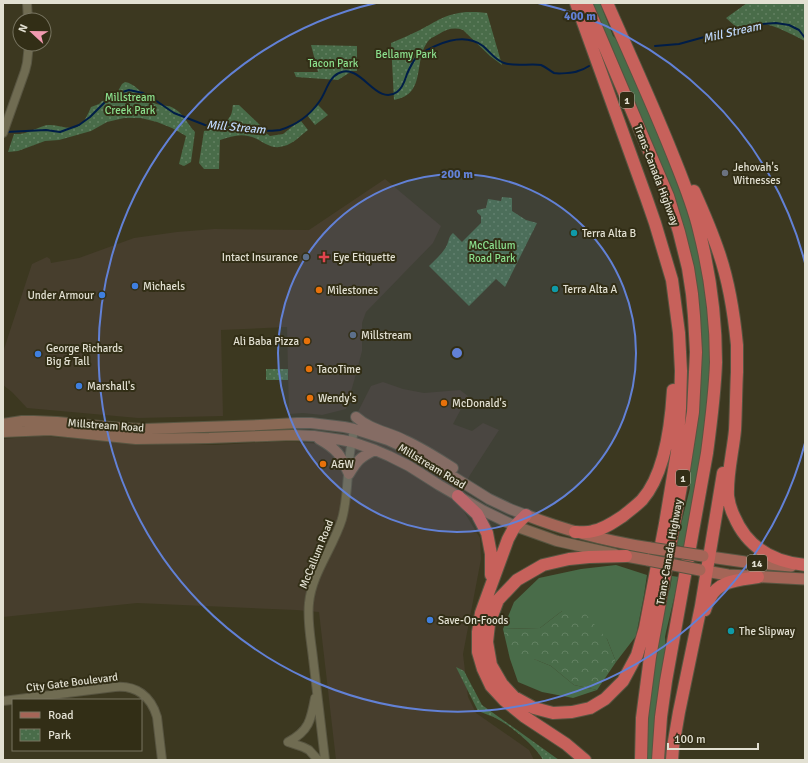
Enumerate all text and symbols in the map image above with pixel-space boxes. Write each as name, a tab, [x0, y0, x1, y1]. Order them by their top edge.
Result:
text: 400 m	[564, 9, 596, 24]
north arrow	[12, 12, 52, 52]
water label: Mill Stream	[702, 18, 763, 46]
text: N	[16, 22, 31, 34]
park label: Bellamy Park	[375, 48, 437, 61]
park label: Tacon Park	[308, 57, 359, 70]
park label: Millstream Creek Park	[105, 91, 156, 117]
road number: 1	[620, 92, 634, 108]
water label: Mill Stream	[206, 117, 267, 138]
street label: Trans-Canada Highway	[631, 123, 682, 228]
place label: Jehovah's Witnesses	[733, 161, 781, 187]
text: 200 m	[441, 167, 473, 182]
marker: Jehovah's Witnesses	[720, 168, 730, 178]
place label: Terra Alta B	[582, 227, 637, 240]
marker: Terra Alta B	[569, 228, 579, 238]
park label: McCallum Road Park	[468, 239, 516, 265]
place label: Intact Insurance	[222, 251, 298, 264]
marker: Eye Etiquette	[318, 251, 330, 263]
place label: Eye Etiquette	[333, 251, 395, 264]
marker: Intact Insurance	[301, 252, 311, 262]
place label: Michaels	[143, 280, 185, 293]
marker: Michaels	[130, 281, 140, 291]
place label: Terra Alta A	[563, 283, 618, 296]
place label: Milestones	[327, 284, 378, 297]
marker: Terra Alta A	[550, 284, 560, 294]
marker: Milestones	[314, 285, 324, 295]
place label: Under Armour	[28, 289, 94, 302]
marker: Under Armour	[97, 290, 107, 300]
place label: Millstream	[361, 329, 412, 342]
marker: Millstream	[348, 330, 358, 340]
place label: Ali Baba Pizza	[233, 335, 299, 348]
marker: Ali Baba Pizza	[302, 336, 312, 346]
place label: George Richards Big & Tall	[46, 342, 123, 368]
centre of rings	[450, 346, 464, 360]
marker: George Richards Big & Tall	[33, 349, 43, 359]
place label: TacoTime	[317, 363, 361, 376]
marker: TacoTime	[304, 364, 314, 374]
place label: Marshall's	[87, 380, 135, 393]
marker: Marshall's	[74, 381, 84, 391]
place label: Wendy's	[318, 392, 357, 405]
marker: Wendy's	[305, 393, 315, 403]
place label: McDonald's	[452, 397, 507, 410]
marker: McDonald's	[439, 398, 449, 408]
street label: Millstream Road	[67, 416, 145, 435]
street label: Millstream Road	[396, 441, 468, 492]
place label: A&W	[331, 458, 355, 471]
marker: A&W	[318, 459, 328, 469]
road number: 1	[676, 470, 690, 486]
street label: Trans-Canada Highway	[654, 497, 685, 606]
street label: McCallum Road	[297, 518, 336, 591]
road number: 14	[747, 555, 767, 571]
place label: Save-On-Foods	[438, 614, 509, 627]
marker: Save-On-Foods	[425, 615, 435, 625]
place label: The Slipway	[739, 625, 796, 638]
marker: The Slipway	[726, 626, 736, 636]
street label: City Gate Boulevard	[25, 670, 119, 695]
legend	[12, 699, 142, 751]
text: Road	[48, 708, 74, 723]
scale bar	[668, 725, 758, 751]
text: Park	[48, 728, 71, 743]
text: 100 m	[674, 732, 706, 747]

